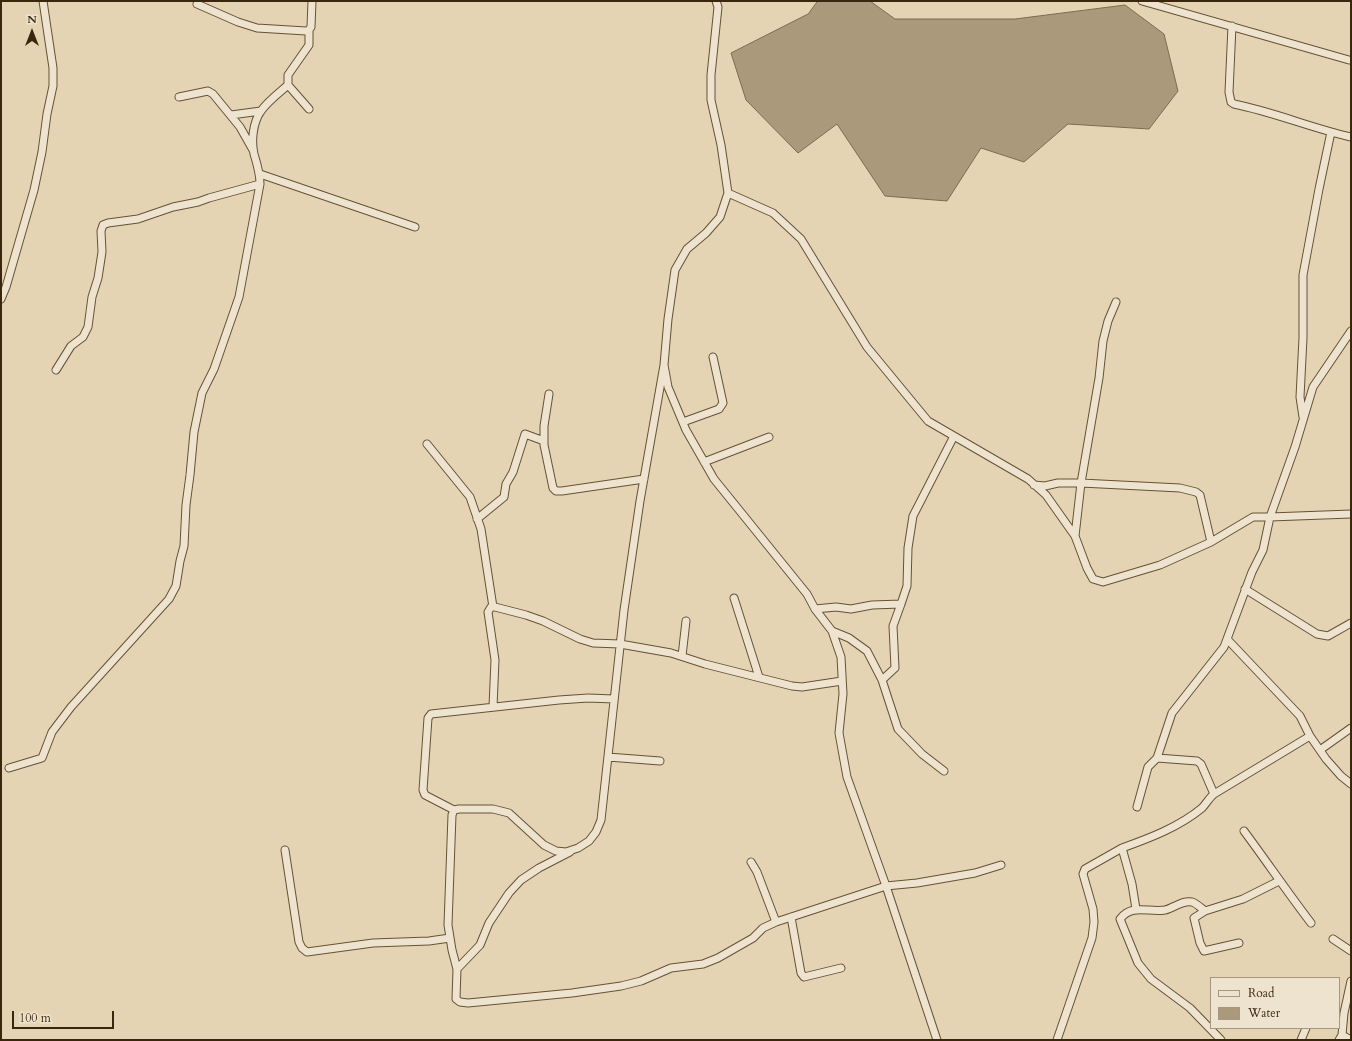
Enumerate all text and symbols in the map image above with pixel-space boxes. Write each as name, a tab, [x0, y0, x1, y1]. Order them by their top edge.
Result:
north arrow	[12, 12, 52, 52]
text: N	[27, 12, 37, 27]
legend	[1210, 977, 1340, 1029]
text: Road	[1248, 985, 1274, 1001]
scale bar	[14, 1003, 116, 1029]
text: Water	[1248, 1005, 1280, 1021]
text: 100 m	[19, 1010, 51, 1026]

